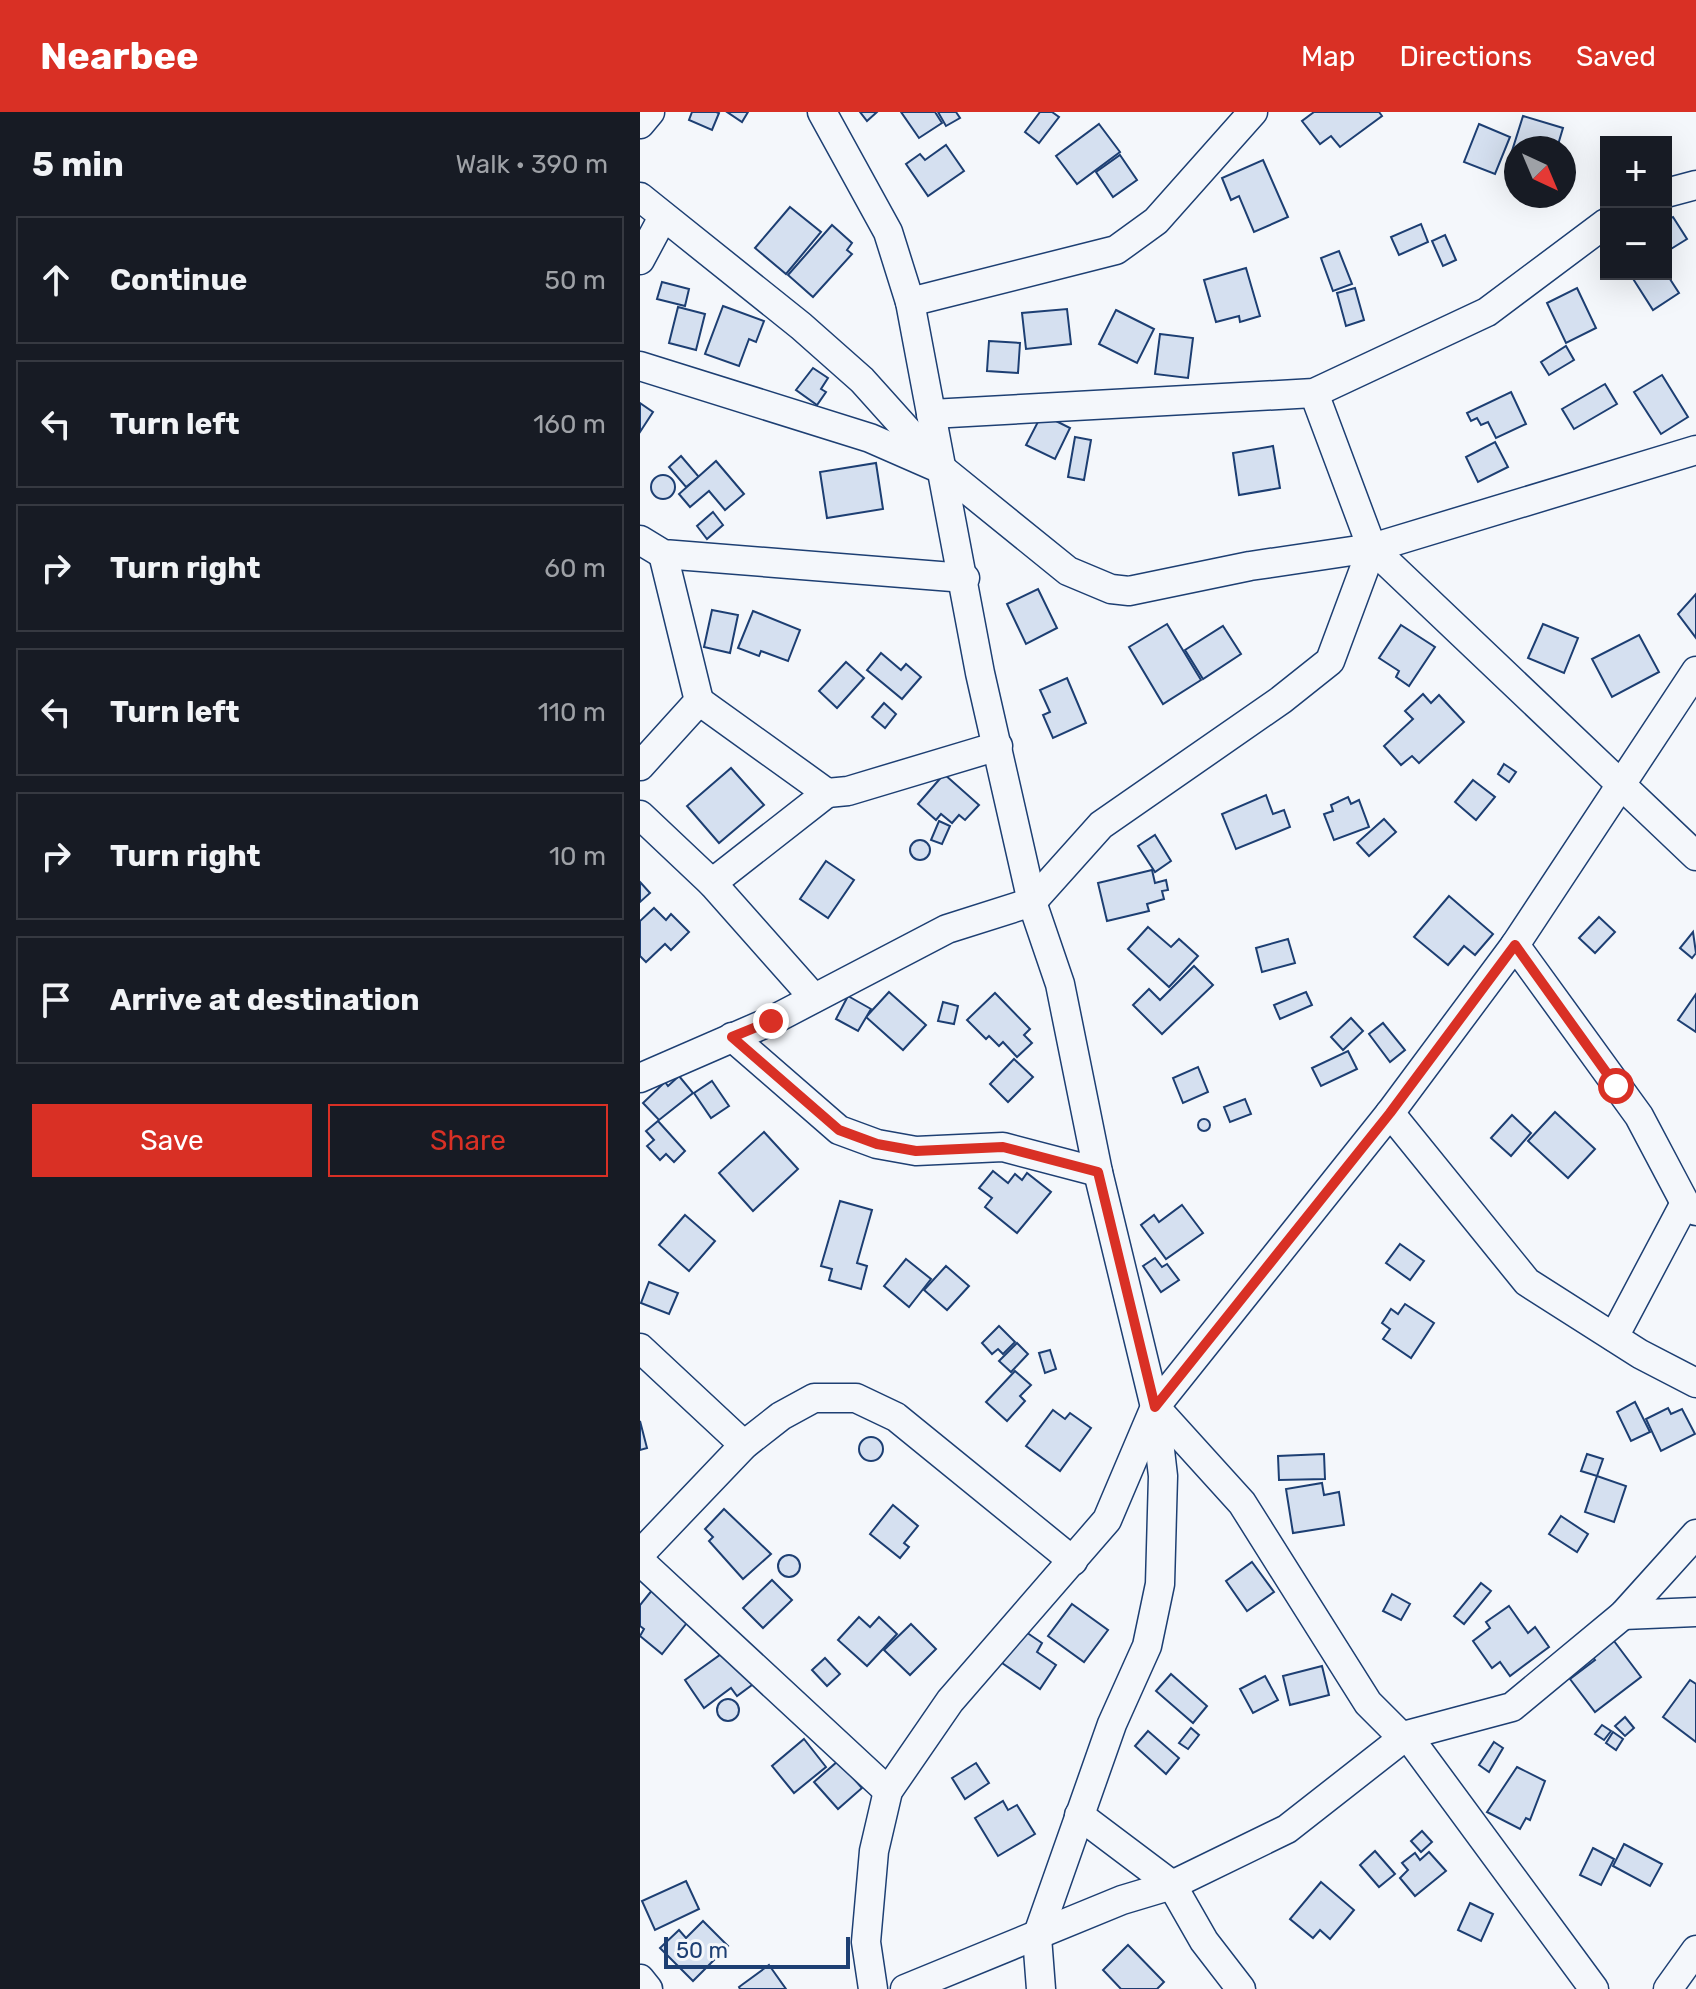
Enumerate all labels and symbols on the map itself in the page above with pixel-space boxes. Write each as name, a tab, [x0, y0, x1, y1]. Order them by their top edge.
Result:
north arrow	[1504, 136, 1576, 208]
route end	[753, 1003, 789, 1039]
route start	[1598, 1068, 1634, 1104]
scale bar	[664, 1933, 850, 1969]

